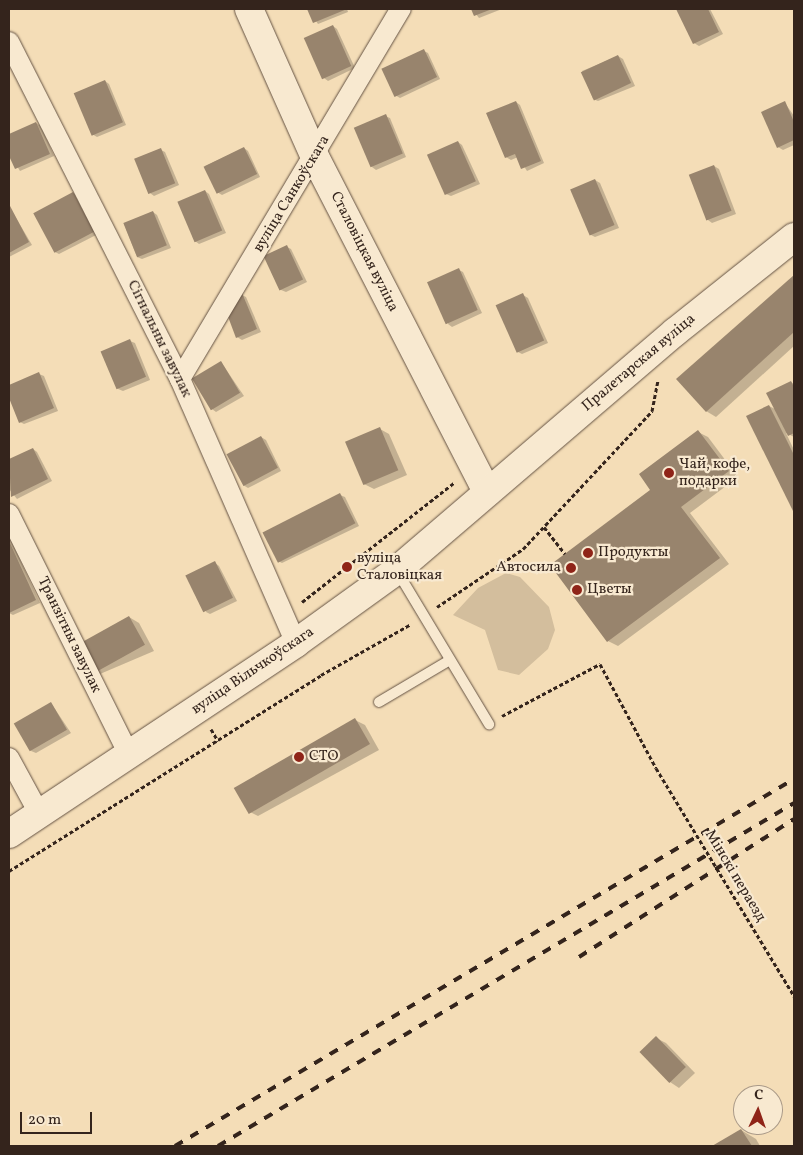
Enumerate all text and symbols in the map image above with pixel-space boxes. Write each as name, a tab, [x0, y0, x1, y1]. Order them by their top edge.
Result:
street label: вуліца Санкоўскага	[250, 132, 334, 256]
street label: Сталовіцкая вуліца	[326, 189, 402, 315]
street label: Сігнальны завулак	[123, 278, 195, 400]
street label: Пралетарская вуліца	[579, 310, 699, 416]
place label: Чай, кофе, подарки	[679, 455, 750, 490]
marker: Чай, кофе, подарки	[663, 467, 675, 479]
place label: Продукты	[598, 544, 668, 562]
marker: Продукты	[582, 547, 594, 559]
place label: вуліца Сталовіцкая	[357, 549, 442, 584]
place label: Автосила	[496, 559, 561, 577]
marker: вуліца Сталовіцкая	[341, 561, 353, 573]
marker: Автосила	[565, 562, 577, 574]
street label: Транзітны завулак	[33, 574, 105, 696]
place label: Цветы	[587, 581, 632, 599]
marker: Цветы	[571, 584, 583, 596]
street label: вуліца Вільчкоўскага	[188, 623, 318, 719]
place label: СТО	[309, 748, 338, 766]
marker: СТО	[293, 751, 305, 763]
street label: Мінскі пераезд	[701, 827, 769, 925]
north arrow	[733, 1085, 783, 1135]
text: С	[754, 1086, 764, 1105]
scale bar	[22, 1102, 95, 1134]
text: 20 m	[28, 1110, 61, 1131]

